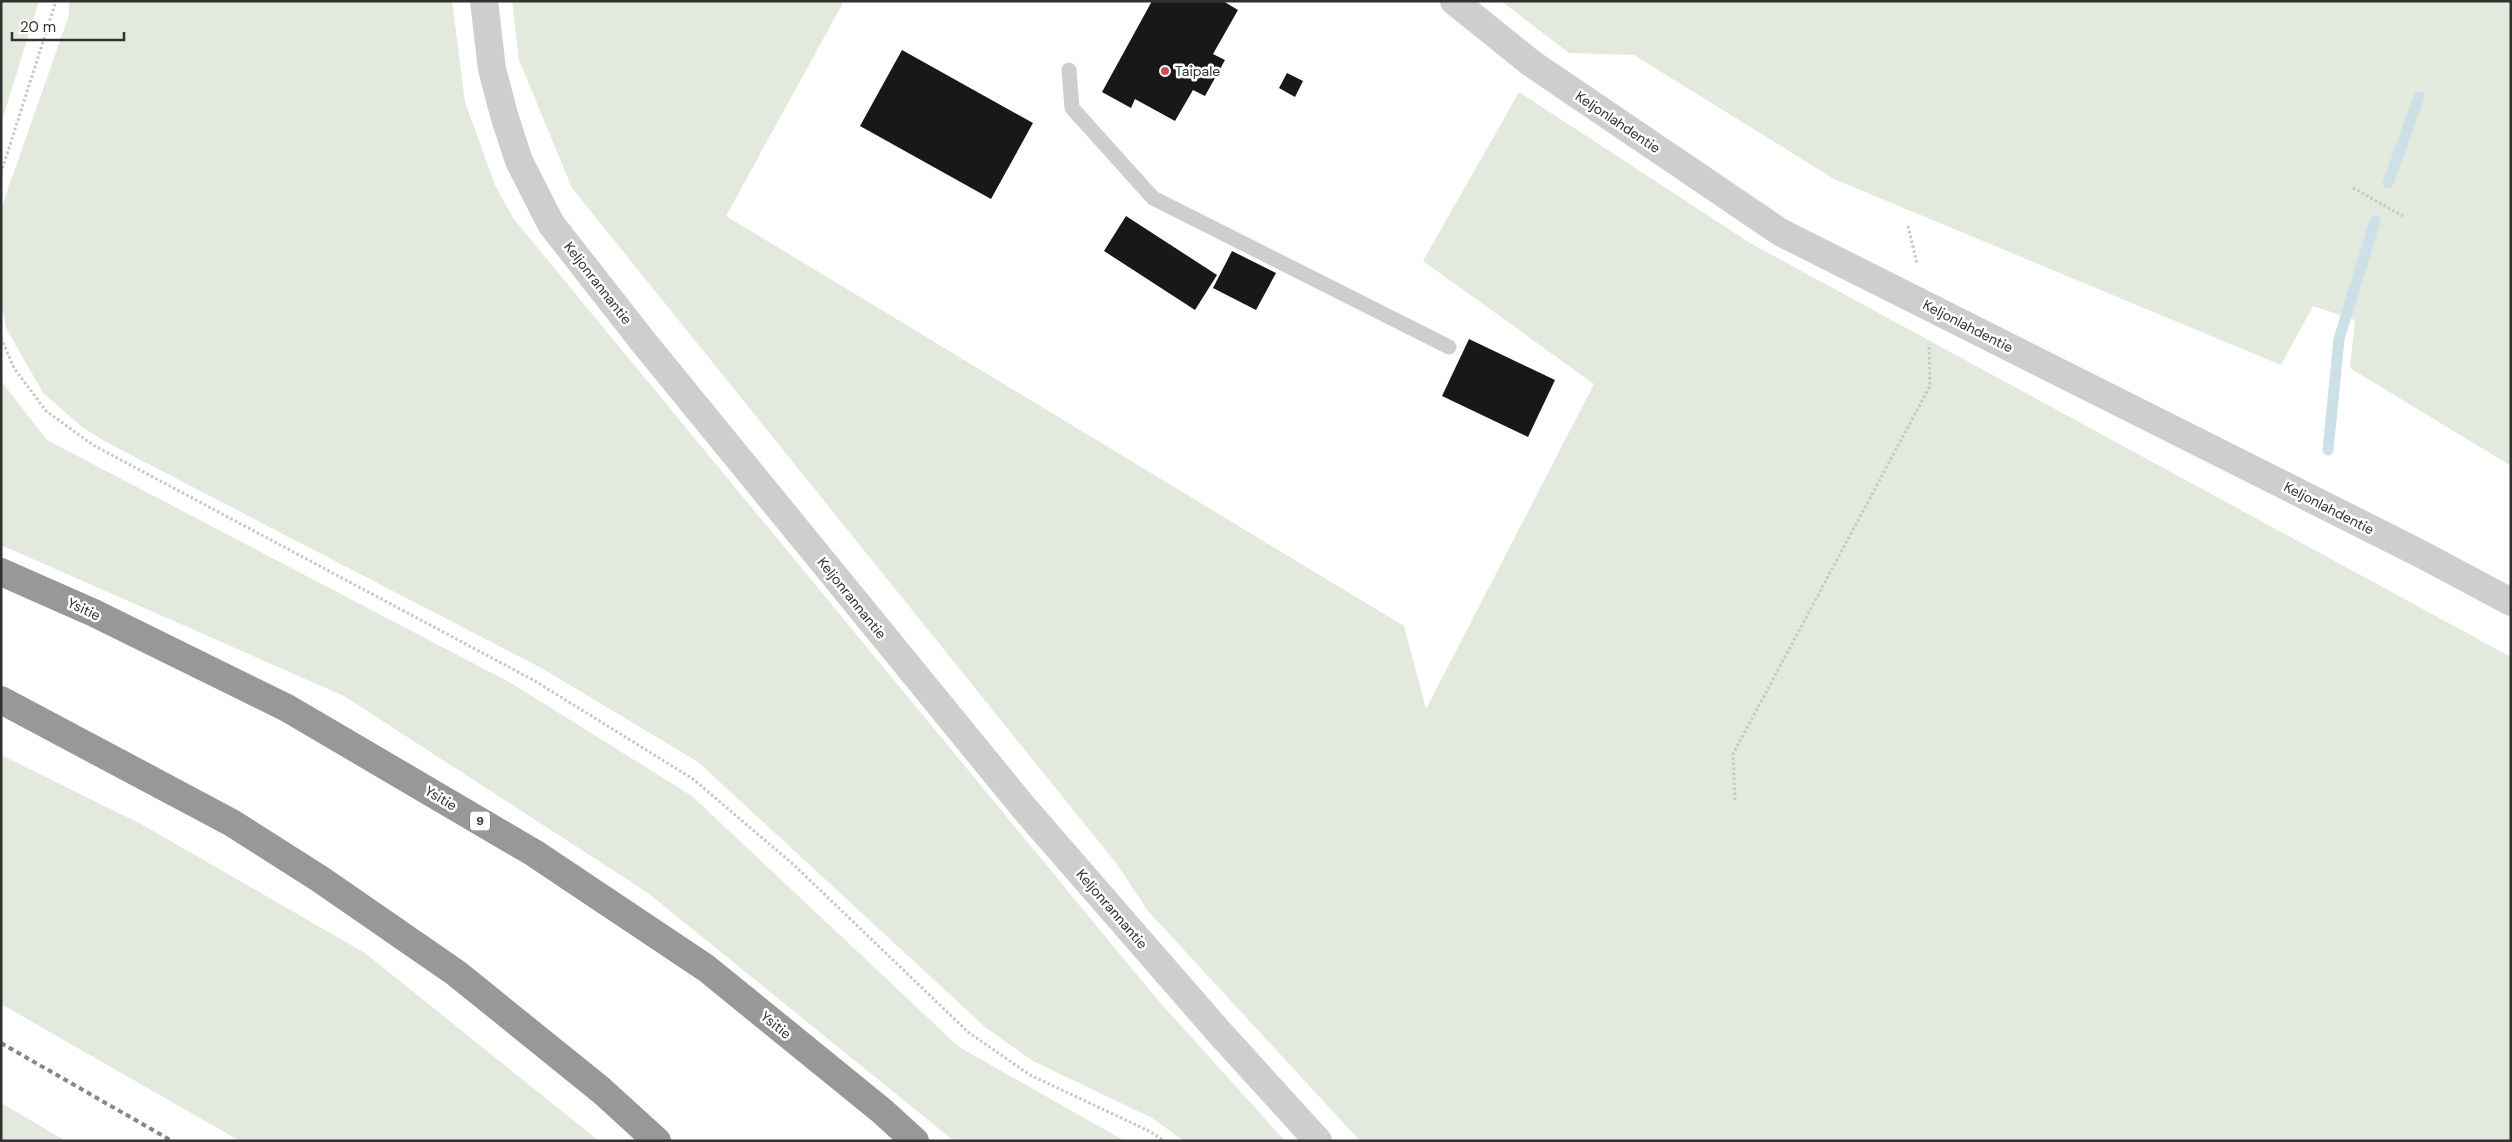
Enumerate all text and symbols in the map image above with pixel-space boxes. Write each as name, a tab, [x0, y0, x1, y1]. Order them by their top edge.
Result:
scale bar	[12, 10, 125, 42]
text: 20 m	[20, 17, 56, 37]
place label: Taipale	[1175, 62, 1220, 80]
marker: Taipale	[1159, 65, 1171, 77]
street label: Keljonlahdentie	[1572, 87, 1664, 157]
street label: Keljonrannantie	[560, 238, 636, 328]
street label: Keljonlahdentie	[1920, 296, 2016, 356]
street label: Keljonlahdentie	[2281, 478, 2377, 538]
street label: Keljonrannantie	[814, 554, 890, 642]
street label: Ysitie	[65, 594, 103, 624]
street label: Ysitie	[422, 781, 460, 815]
road number: 9	[470, 811, 490, 830]
street label: Keljonrannantie	[1072, 865, 1152, 953]
street label: Ysitie	[757, 1007, 795, 1043]

